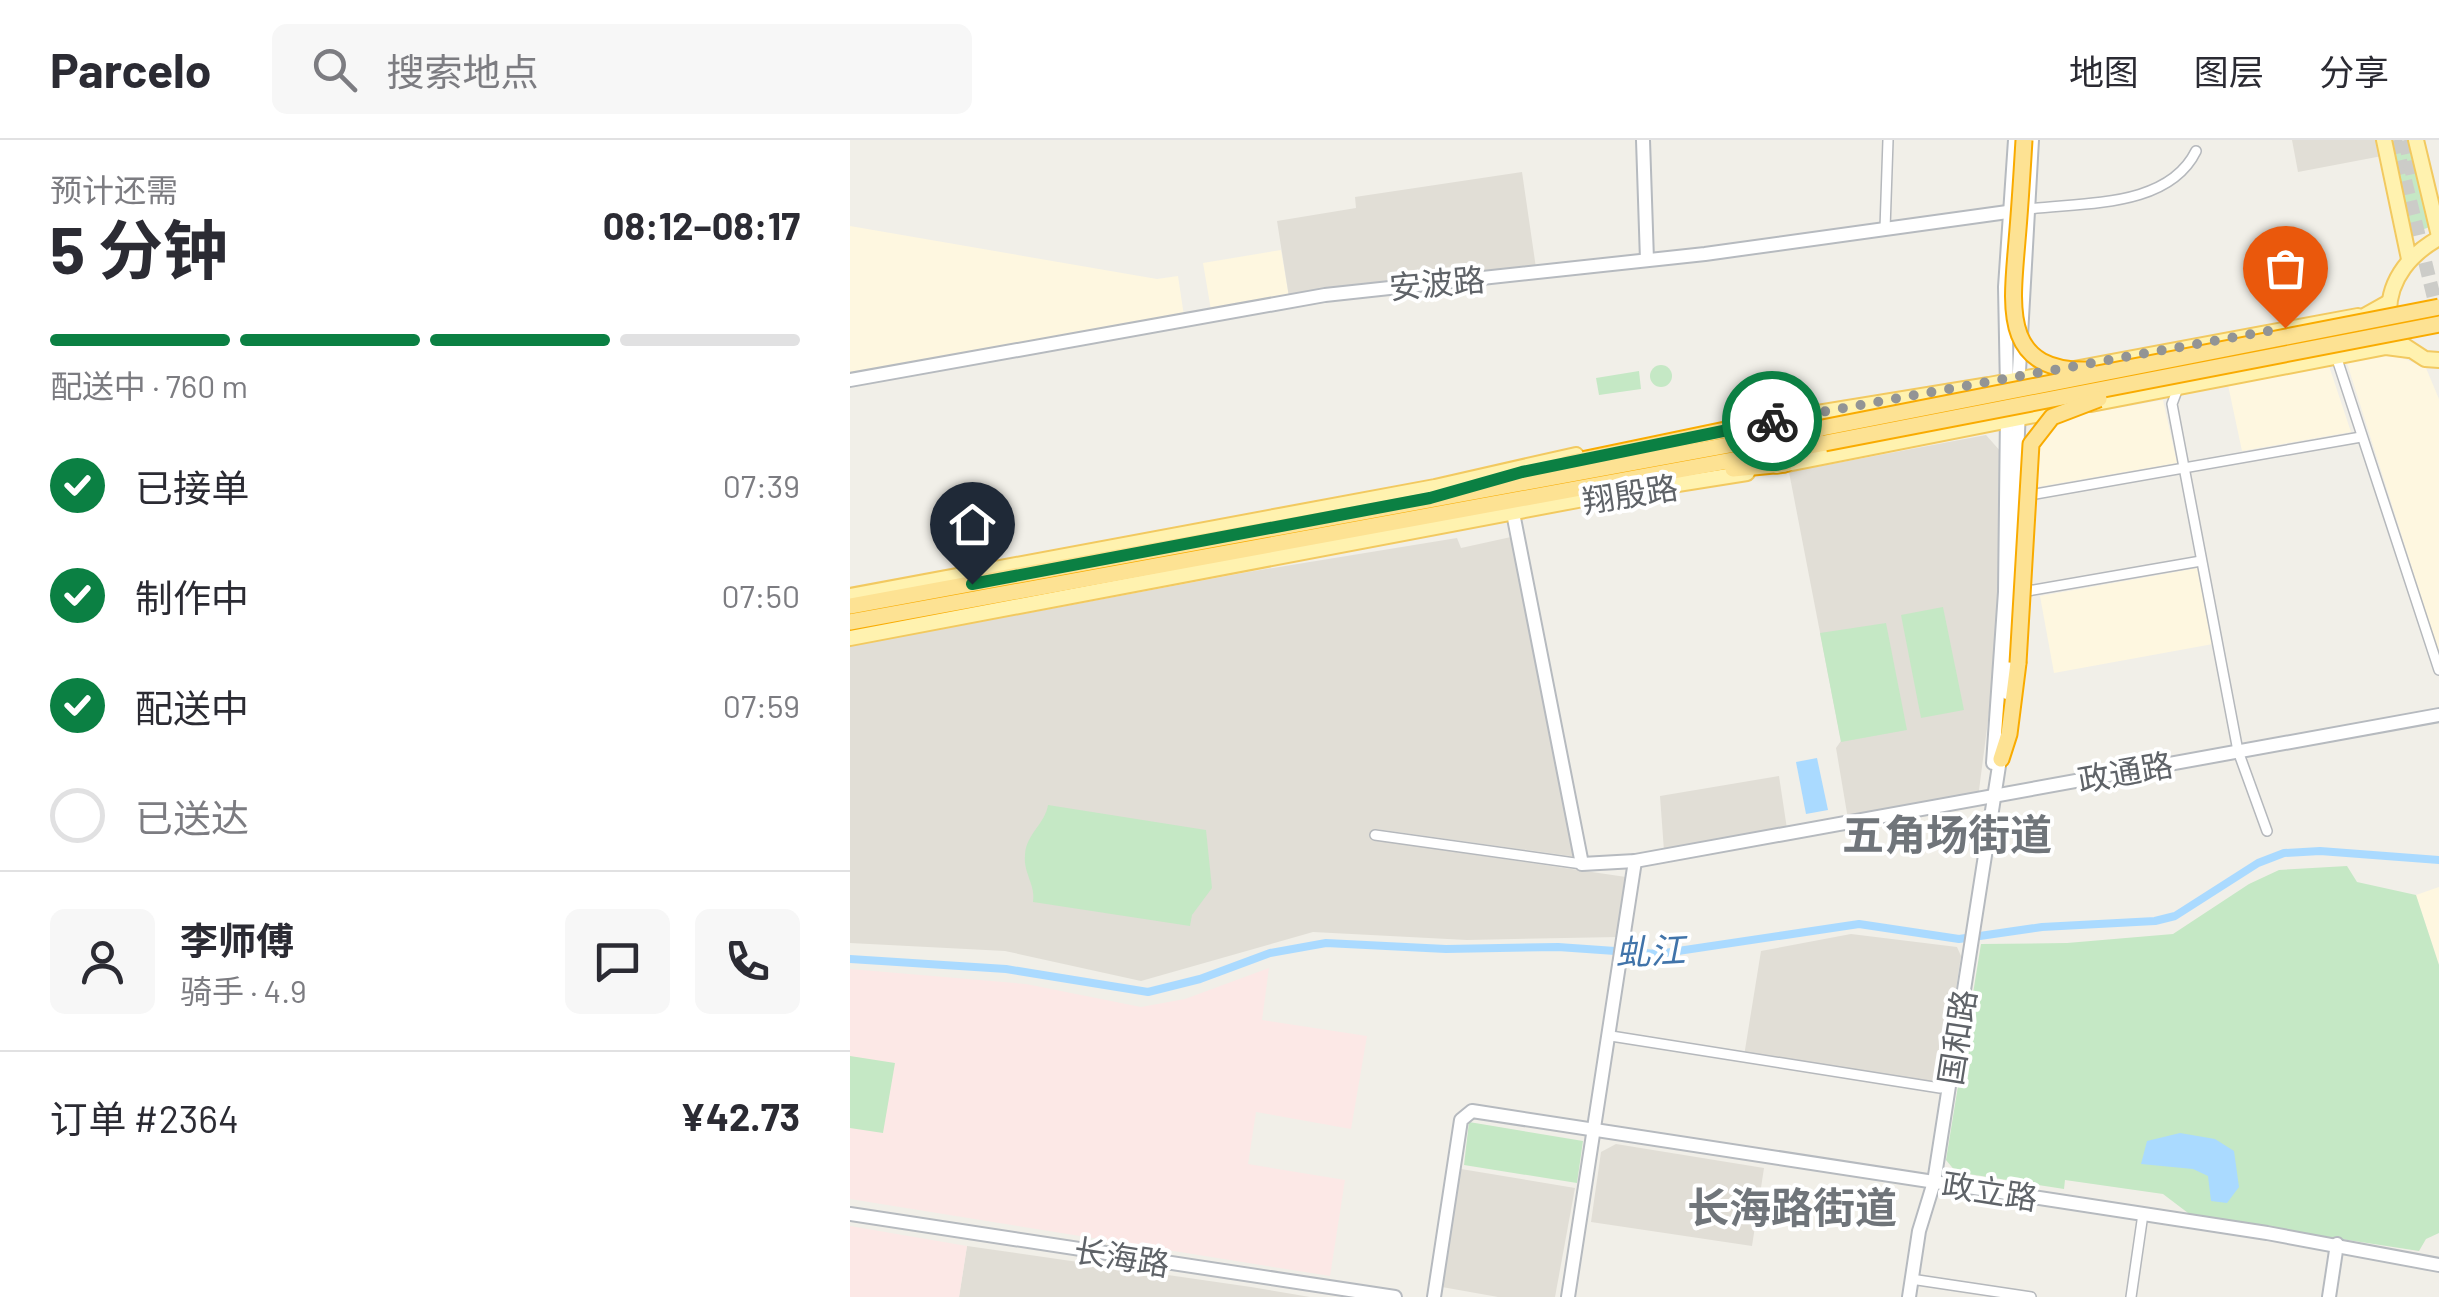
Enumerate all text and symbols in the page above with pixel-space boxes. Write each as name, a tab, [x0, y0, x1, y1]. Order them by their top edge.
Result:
search box	[272, 24, 972, 114]
text: Parcelo	[50, 40, 212, 98]
icon: search	[307, 42, 362, 97]
text: 搜索地点	[387, 48, 539, 94]
text: 地图	[2069, 50, 2139, 92]
text: 图层	[2194, 50, 2264, 92]
text: 分享	[2319, 50, 2389, 92]
text: 预计还需	[50, 170, 178, 208]
text: 08:12–08:17	[603, 202, 800, 248]
text: 5 分钟	[50, 209, 228, 287]
pin	[2243, 226, 2328, 329]
icon: bag	[2258, 241, 2313, 296]
street label: 安波路	[1388, 259, 1486, 305]
text: 配送中 · 760 m	[50, 366, 248, 404]
courier	[1722, 371, 1822, 471]
icon: bike	[1745, 394, 1800, 449]
icon: check	[50, 458, 105, 513]
text: 已接单	[135, 464, 249, 510]
text: 07:39	[723, 466, 800, 504]
street label: 翔殷路	[1580, 467, 1680, 519]
pin	[930, 482, 1015, 585]
icon: home	[945, 497, 1000, 552]
icon: check	[50, 568, 105, 623]
text: 制作中	[135, 574, 249, 620]
text: 07:50	[721, 576, 800, 614]
icon: check	[50, 678, 105, 733]
text: 配送中	[135, 684, 249, 730]
text: 07:59	[723, 686, 800, 724]
street label: 政通路	[2074, 744, 2176, 798]
text: 已送达	[135, 794, 249, 840]
district label: 五角场街道	[1842, 808, 2052, 858]
button: person	[50, 909, 155, 1014]
button: chat	[565, 909, 670, 1014]
button: phone	[695, 909, 800, 1014]
text: 李师傅	[180, 917, 294, 963]
water label: 虬江	[1614, 927, 1690, 973]
text: 骑手 · 4.9	[180, 971, 307, 1009]
street label: 国和路	[1930, 987, 1982, 1087]
text: ¥42.73	[680, 1093, 800, 1139]
text: 订单 #2364	[50, 1095, 239, 1141]
street label: 政立路	[1940, 1164, 2040, 1216]
district label: 长海路街道	[1687, 1181, 1897, 1231]
street label: 长海路	[1072, 1230, 1172, 1282]

